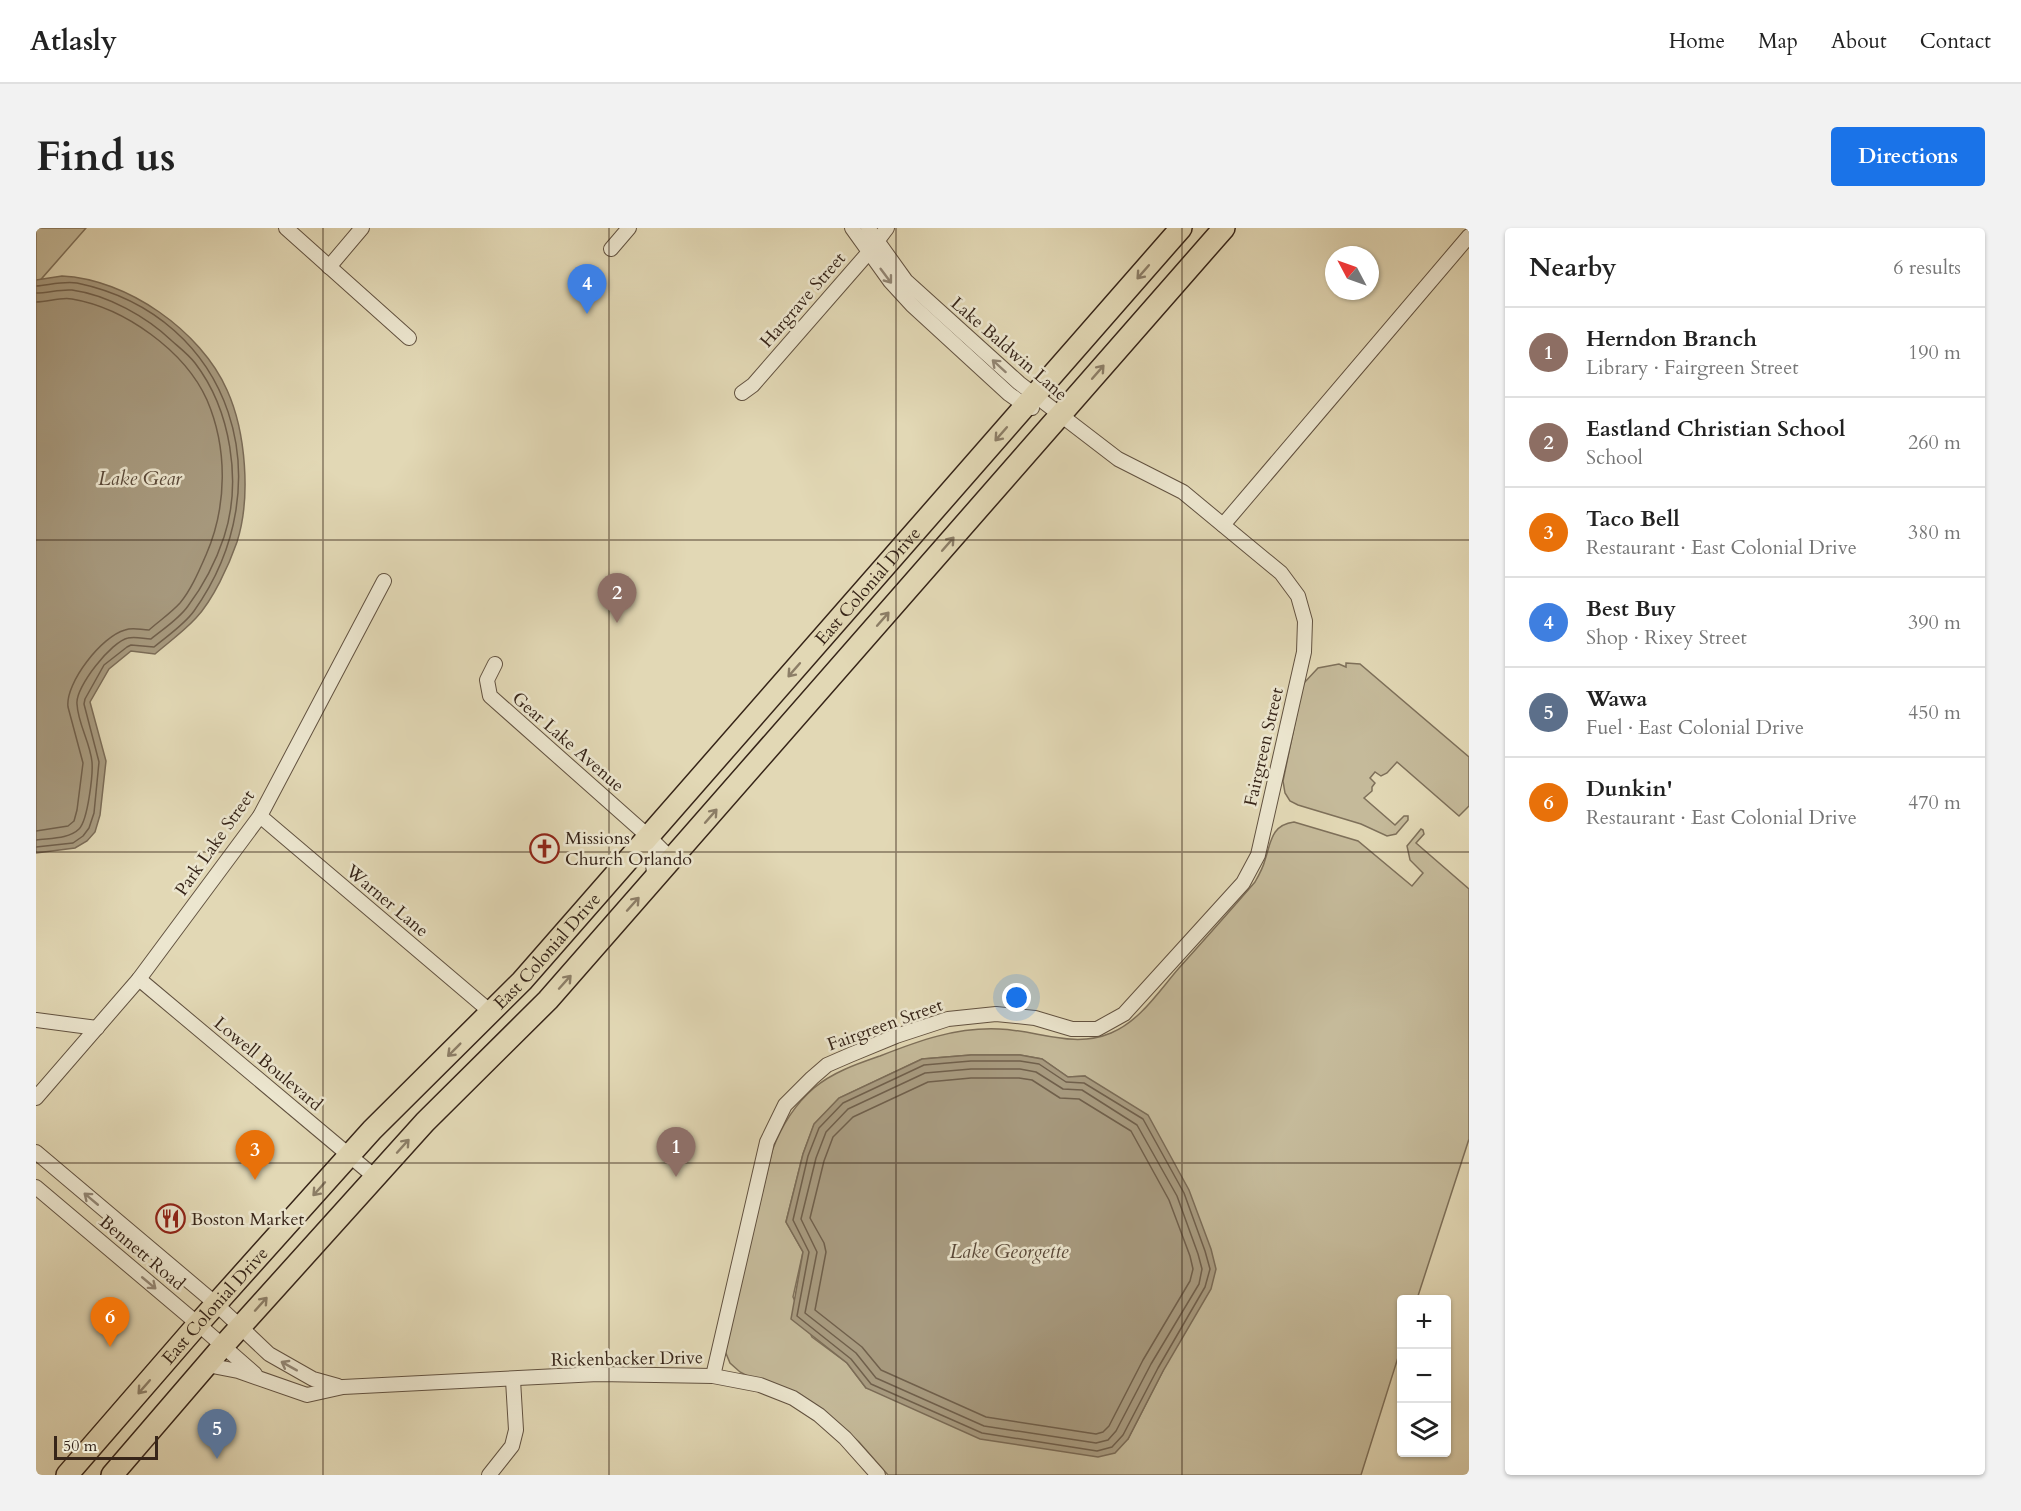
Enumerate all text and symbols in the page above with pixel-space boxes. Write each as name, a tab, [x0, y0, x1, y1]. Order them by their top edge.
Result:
text: Atlasly	[30, 22, 117, 60]
text: Home	[1669, 27, 1725, 56]
text: Map	[1758, 27, 1798, 56]
text: About	[1831, 27, 1887, 56]
text: Contact	[1920, 27, 1991, 56]
button: Directions	[1831, 127, 1985, 186]
text: Find us	[36, 128, 176, 185]
north arrow	[1325, 246, 1379, 300]
street label: Hargrave Street	[754, 247, 852, 353]
text: Nearby	[1529, 250, 1617, 285]
text: 6 results	[1893, 254, 1961, 281]
pin: 4	[568, 264, 606, 314]
one-way arrow	[1136, 264, 1150, 279]
one-way arrow	[880, 267, 893, 283]
street label: Lake Baldwin Lane	[945, 291, 1073, 407]
text: Herndon Branch	[1586, 324, 1757, 354]
text: 1	[1543, 339, 1554, 366]
text: 190 m	[1908, 339, 1961, 366]
text: Library · Fairgreen Street	[1586, 354, 1799, 381]
one-way arrow	[991, 359, 1006, 373]
one-way arrow	[1091, 365, 1105, 380]
text: Eastland Christian School	[1586, 414, 1845, 444]
one-way arrow	[994, 426, 1008, 442]
text: 2	[1543, 429, 1554, 456]
text: 260 m	[1908, 429, 1961, 456]
text: School	[1586, 444, 1643, 471]
water label: Lake Gear	[98, 465, 183, 492]
text: Taco Bell	[1586, 504, 1680, 534]
text: 3	[1543, 519, 1554, 546]
text: 380 m	[1908, 519, 1961, 546]
street label: East Colonial Drive	[809, 521, 926, 650]
text: Restaurant · East Colonial Drive	[1586, 534, 1857, 561]
one-way arrow	[941, 537, 955, 552]
pin: 2	[598, 574, 636, 623]
text: Best Buy	[1586, 594, 1676, 624]
text: 4	[1543, 609, 1554, 636]
text: 390 m	[1908, 609, 1961, 636]
one-way arrow	[876, 612, 890, 627]
text: Shop · Rixey Street	[1586, 624, 1747, 651]
one-way arrow	[787, 663, 801, 678]
text: Wawa	[1586, 684, 1647, 714]
street label: Fairgreen Street	[1238, 685, 1290, 809]
street label: Gear Lake Avenue	[506, 686, 630, 798]
text: 5	[1543, 699, 1554, 726]
text: 450 m	[1908, 699, 1961, 726]
text: Fuel · East Colonial Drive	[1586, 714, 1804, 741]
text: Dunkin'	[1586, 774, 1672, 804]
street label: Park Lake Street	[169, 785, 261, 901]
text: 6	[1543, 789, 1554, 816]
text: 470 m	[1908, 789, 1961, 816]
text: Restaurant · East Colonial Drive	[1586, 804, 1857, 831]
one-way arrow	[704, 809, 718, 824]
place label: Missions Church Orlando	[565, 826, 692, 872]
church icon: Missions Church Orlando	[528, 832, 560, 864]
street label: Warner Lane	[339, 858, 434, 943]
street label: East Colonial Drive	[488, 887, 606, 1015]
one-way arrow	[626, 897, 640, 912]
one-way arrow	[558, 974, 572, 989]
your location	[1002, 983, 1031, 1012]
street label: Fairgreen Street	[824, 992, 946, 1057]
street label: Lowell Boulevard	[208, 1011, 328, 1117]
one-way arrow	[446, 1043, 461, 1057]
pin: 1	[656, 1128, 696, 1177]
pin: 3	[236, 1130, 274, 1180]
one-way arrow	[396, 1138, 410, 1153]
one-way arrow	[312, 1182, 326, 1197]
one-way arrow	[83, 1192, 99, 1205]
restaurant icon: Boston Market	[154, 1203, 186, 1235]
place label: Boston Market	[191, 1207, 305, 1232]
street label: Bennett Road	[94, 1210, 190, 1297]
water label: Lake Georgette	[949, 1238, 1069, 1265]
street label: East Colonial Drive	[156, 1241, 274, 1370]
one-way arrow	[141, 1276, 156, 1290]
map controls	[1397, 1295, 1451, 1457]
button: +	[1397, 1295, 1451, 1349]
one-way arrow	[254, 1297, 268, 1312]
pin: 6	[90, 1298, 130, 1347]
street label: Rickenbacker Drive	[551, 1345, 703, 1373]
button: −	[1397, 1349, 1451, 1403]
one-way arrow	[281, 1360, 298, 1372]
one-way arrow	[137, 1379, 151, 1394]
button: layers	[1397, 1403, 1451, 1457]
pin: 5	[198, 1410, 237, 1459]
scale bar	[54, 1433, 158, 1460]
text: 50 m	[63, 1435, 97, 1457]

